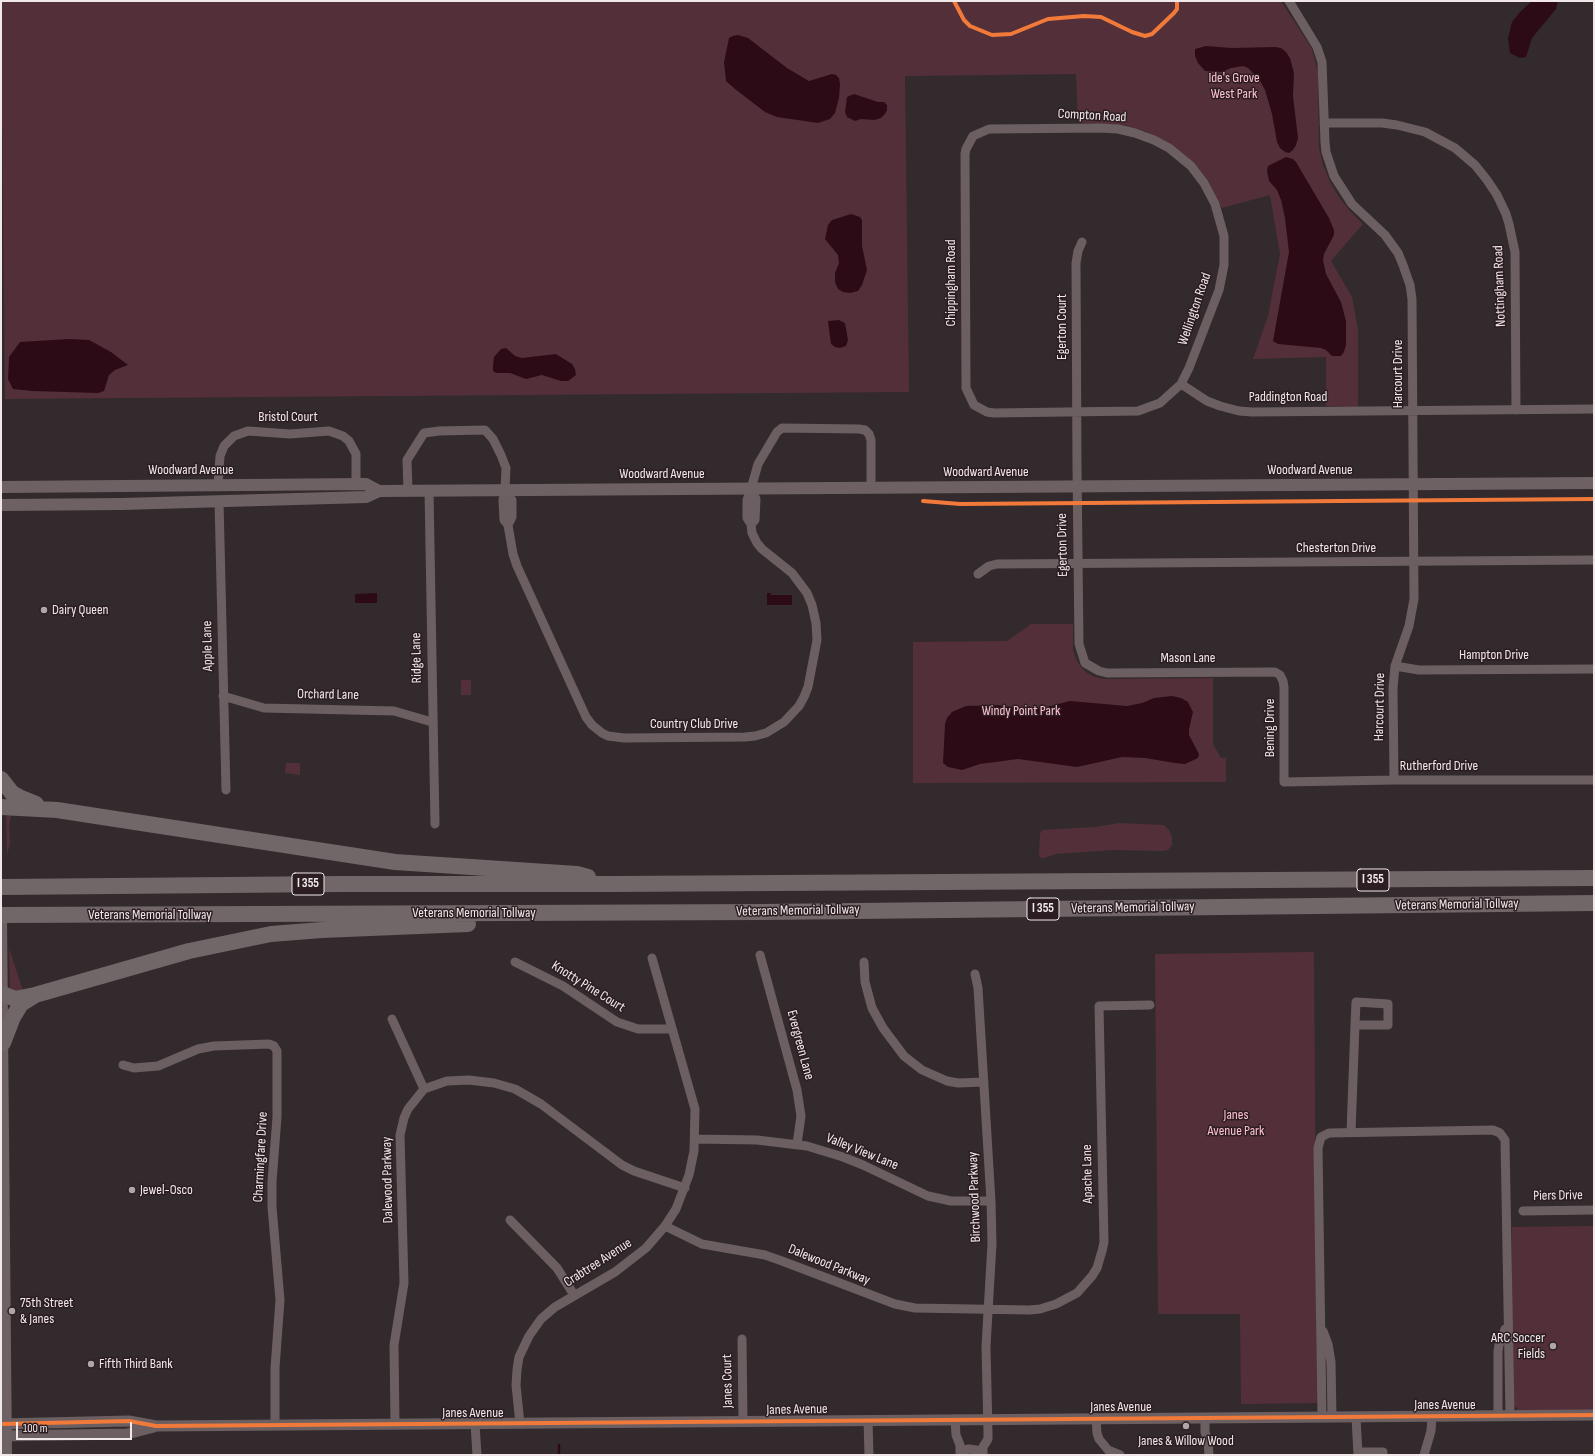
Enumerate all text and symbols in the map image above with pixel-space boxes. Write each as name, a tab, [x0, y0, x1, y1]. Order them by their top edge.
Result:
park label: Ide's Grove West Park	[1208, 70, 1260, 102]
street label: Compton Road	[1057, 106, 1127, 126]
street label: Chippingham Road	[943, 239, 959, 327]
street label: Nottingham Road	[1490, 245, 1510, 327]
street label: Wellington Road	[1175, 271, 1215, 347]
street label: Egerton Court	[1054, 294, 1070, 360]
street label: Harcourt Drive	[1390, 340, 1406, 408]
street label: Paddington Road	[1249, 389, 1327, 405]
street label: Bristol Court	[258, 409, 318, 425]
street label: Woodward Avenue	[148, 462, 234, 478]
street label: Woodward Avenue	[1267, 462, 1353, 478]
street label: Woodward Avenue	[943, 464, 1029, 480]
street label: Woodward Avenue	[619, 466, 705, 482]
street label: Egerton Drive	[1054, 513, 1072, 577]
street label: Chesterton Drive	[1296, 540, 1376, 556]
place label: Dairy Queen	[52, 602, 109, 618]
marker: Dairy Queen	[39, 605, 49, 615]
street label: Apple Lane	[199, 621, 217, 671]
street label: Ridge Lane	[408, 633, 426, 683]
street label: Hampton Drive	[1459, 647, 1529, 663]
street label: Mason Lane	[1161, 650, 1215, 666]
street label: Harcourt Drive	[1371, 673, 1389, 741]
street label: Orchard Lane	[297, 686, 359, 704]
street label: Bening Drive	[1262, 699, 1278, 757]
park label: Windy Point Park	[982, 703, 1060, 719]
street label: Country Club Drive	[650, 716, 738, 732]
street label: Rutherford Drive	[1400, 758, 1478, 774]
road number: I 355	[1357, 869, 1389, 891]
road number: I 355	[292, 873, 324, 895]
street label: Veterans Memorial Tollway	[1395, 896, 1519, 914]
road number: I 355	[1027, 898, 1059, 920]
street label: Veterans Memorial Tollway	[1071, 899, 1195, 917]
street label: Veterans Memorial Tollway	[736, 902, 860, 920]
street label: Veterans Memorial Tollway	[412, 905, 536, 921]
street label: Veterans Memorial Tollway	[88, 907, 212, 923]
street label: Knotty Pine Court	[548, 958, 628, 1016]
street label: Evergreen Lane	[783, 1008, 817, 1082]
park label: Janes Avenue Park	[1208, 1107, 1264, 1140]
street label: Charmingfare Drive	[250, 1111, 272, 1203]
street label: Valley View Lane	[823, 1130, 901, 1174]
street label: Dalewood Parkway	[379, 1136, 397, 1224]
street label: Apache Lane	[1079, 1144, 1097, 1204]
street label: Birchwood Parkway	[965, 1151, 985, 1243]
place label: Jewel-Osco	[140, 1182, 193, 1198]
marker: Jewel-Osco	[127, 1185, 137, 1195]
street label: Piers Drive	[1533, 1187, 1583, 1205]
street label: Crabtree Avenue	[561, 1235, 635, 1291]
street label: Dalewood Parkway	[786, 1241, 872, 1289]
place label: 75th Street & Janes	[20, 1295, 73, 1328]
marker: 75th Street & Janes	[7, 1306, 17, 1316]
place label: ARC Soccer Fields	[1491, 1330, 1545, 1362]
marker: ARC Soccer Fields	[1548, 1341, 1558, 1351]
street label: Janes Court	[719, 1354, 737, 1408]
place label: Fifth Third Bank	[99, 1356, 173, 1372]
marker: Fifth Third Bank	[86, 1359, 96, 1369]
street label: Janes Avenue	[1414, 1397, 1476, 1413]
street label: Janes Avenue	[1090, 1399, 1152, 1415]
street label: Janes Avenue	[766, 1401, 828, 1419]
street label: Janes Avenue	[442, 1405, 504, 1421]
scale bar	[18, 1414, 134, 1440]
text: 100 m	[23, 1421, 48, 1436]
marker: Janes & Willow Wood	[1181, 1421, 1191, 1431]
place label: Janes & Willow Wood	[1138, 1433, 1234, 1449]

